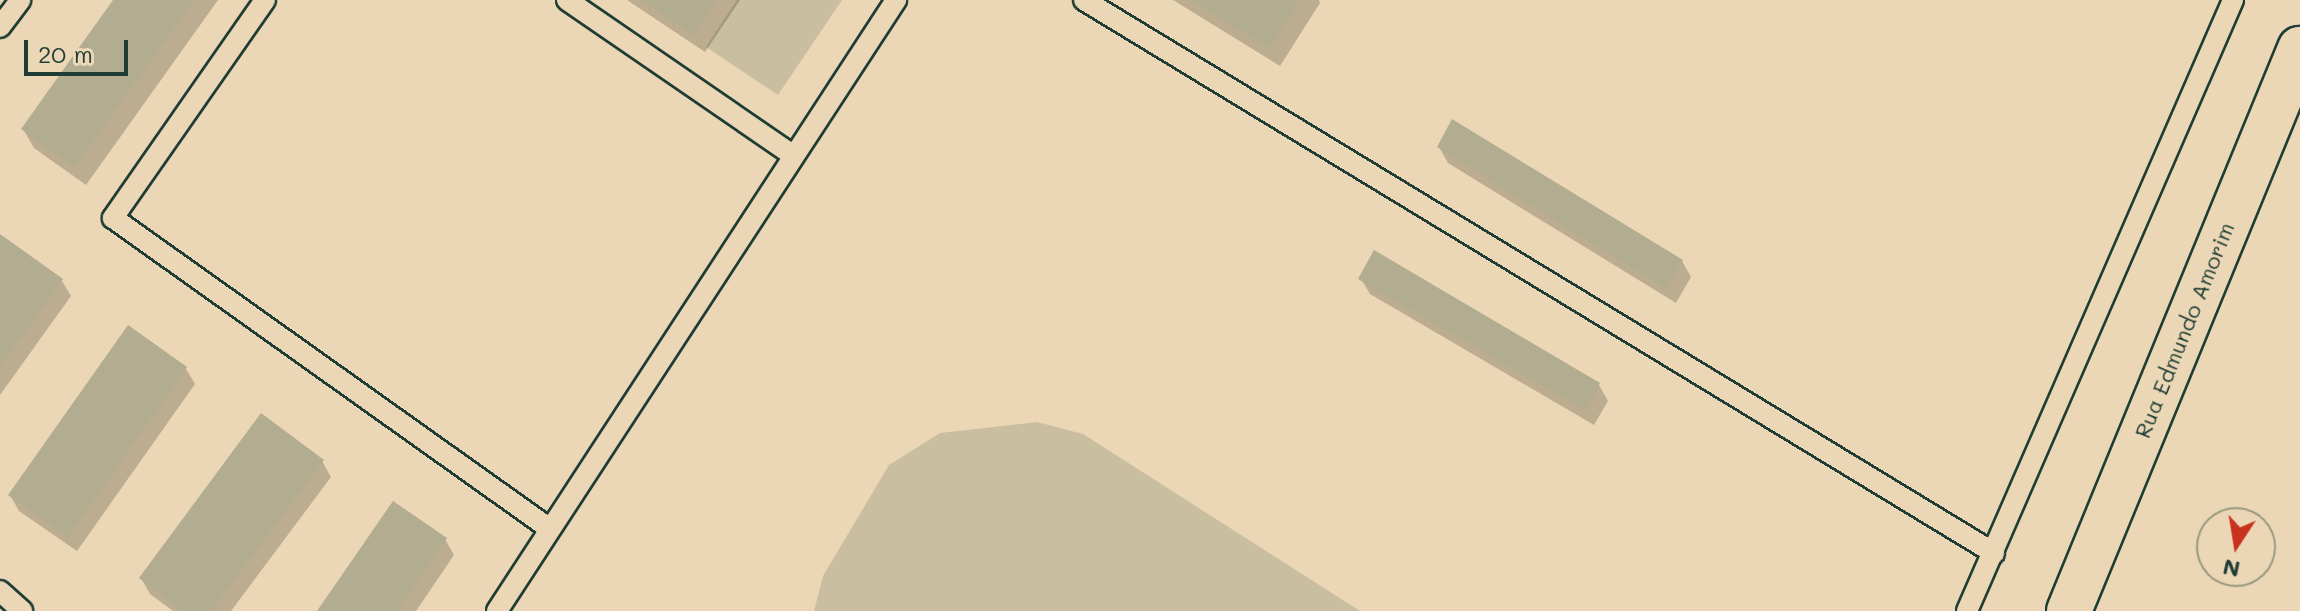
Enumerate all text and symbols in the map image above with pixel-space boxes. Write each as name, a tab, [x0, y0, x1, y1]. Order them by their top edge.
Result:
scale bar	[28, 24, 132, 74]
text: 20 m	[38, 38, 93, 69]
street label: Rua Edmundo Amorim	[2129, 218, 2239, 442]
north arrow	[2196, 507, 2276, 587]
text: N	[2220, 553, 2243, 585]

